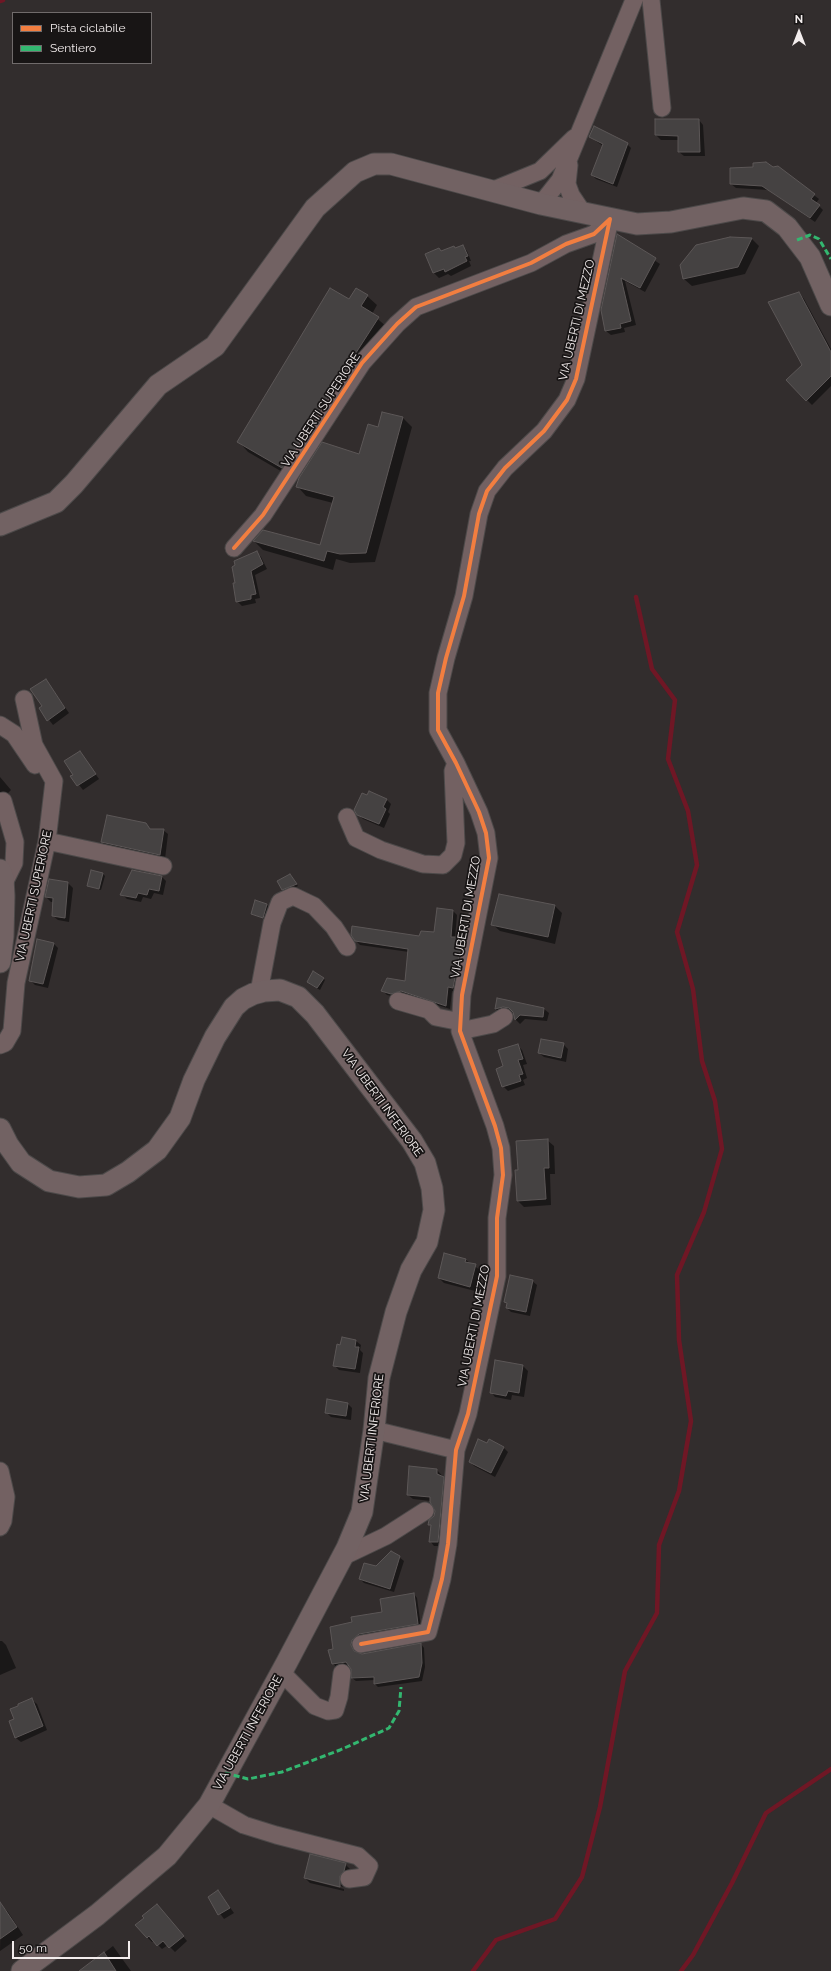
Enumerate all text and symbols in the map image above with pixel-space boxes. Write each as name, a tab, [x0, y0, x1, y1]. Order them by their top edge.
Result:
legend	[12, 12, 152, 64]
north arrow	[779, 12, 819, 52]
text: N	[795, 13, 803, 26]
text: Pista ciclabile	[50, 21, 125, 35]
text: Sentiero	[50, 41, 96, 55]
street label: VIA UBERTI DI MEZZO	[556, 258, 598, 382]
street label: VIA UBERTI SUPERIORE	[279, 350, 363, 470]
street label: VIA UBERTI SUPERIORE	[13, 829, 55, 963]
street label: VIA UBERTI DI MEZZO	[448, 855, 484, 979]
street label: VIA UBERTI INFERIORE	[338, 1046, 426, 1160]
street label: VIA UBERTI DI MEZZO	[455, 1264, 493, 1388]
street label: VIA UBERTI INFERIORE	[357, 1373, 387, 1503]
street label: VIA UBERTI INFERIORE	[210, 1673, 286, 1793]
scale bar	[14, 1933, 132, 1959]
text: 50 m	[19, 1941, 47, 1955]

